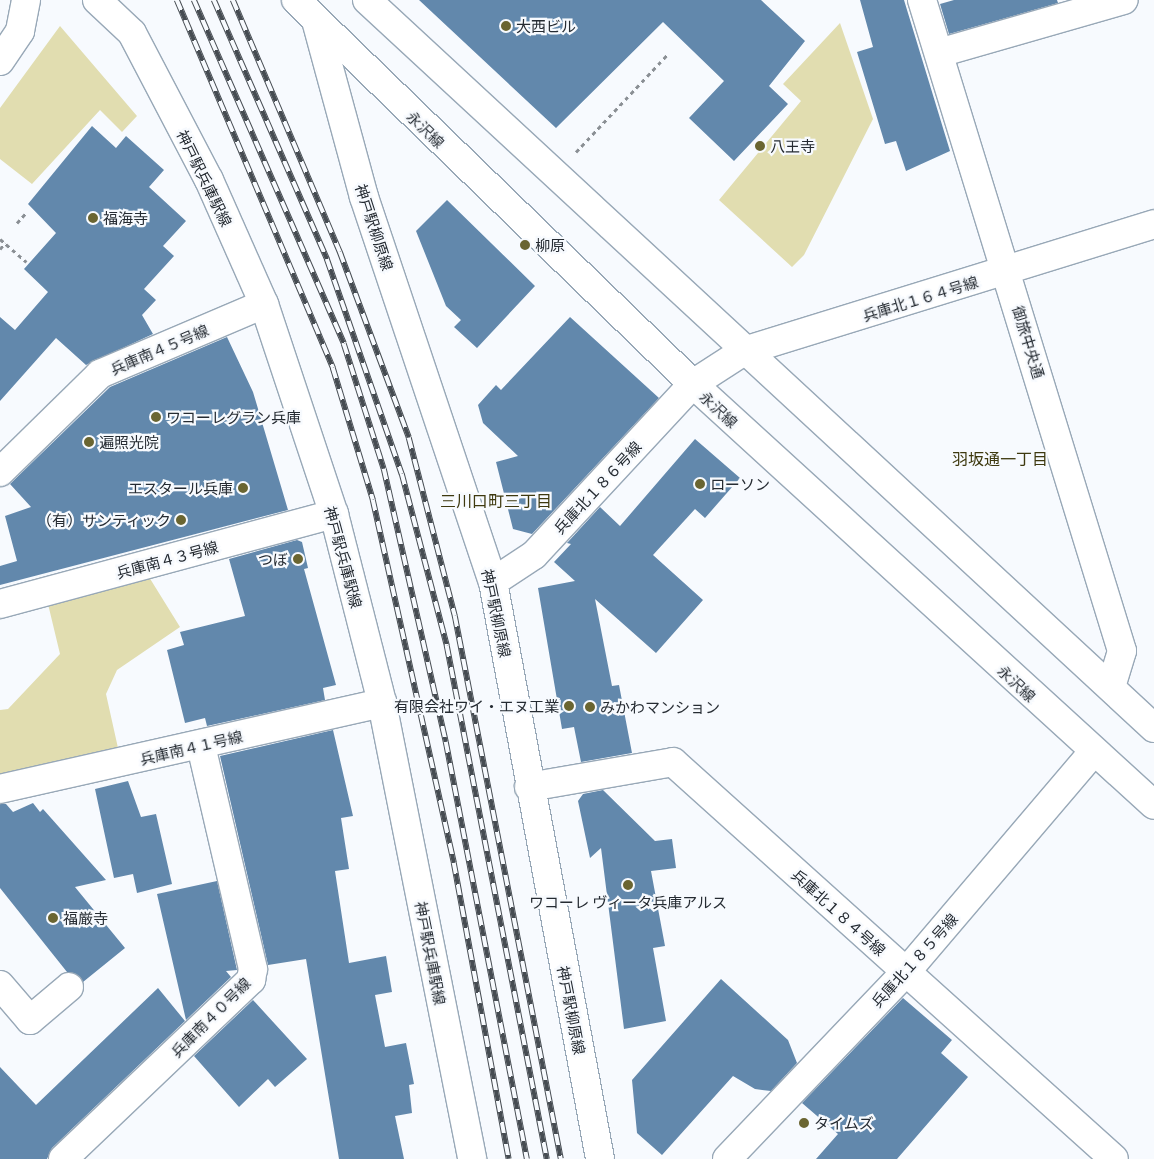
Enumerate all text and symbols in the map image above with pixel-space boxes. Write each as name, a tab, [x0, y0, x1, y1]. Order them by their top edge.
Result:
place label: 大西ビル	[516, 17, 576, 35]
marker: 大西ビル	[500, 20, 512, 32]
street label: 永沢線	[404, 107, 448, 151]
street label: 神戸駅兵庫駅線	[174, 127, 236, 229]
place label: 八王寺	[770, 137, 815, 155]
marker: 八王寺	[754, 140, 766, 152]
street label: 神戸駅柳原線	[353, 181, 397, 273]
place label: 福海寺	[103, 209, 148, 227]
marker: 福海寺	[87, 212, 99, 224]
place label: 柳原	[535, 236, 565, 254]
marker: 柳原	[519, 239, 531, 251]
street label: 兵庫北１６４号線	[860, 272, 980, 324]
street label: 御旅中央通	[1009, 304, 1049, 380]
street label: 兵庫南４５号線	[107, 320, 211, 378]
street label: 永沢線	[696, 387, 742, 431]
place label: ワコーレグラン兵庫	[166, 408, 301, 426]
marker: ワコーレグラン兵庫	[150, 411, 162, 423]
place label: 遍照光院	[99, 433, 159, 451]
marker: 遍照光院	[83, 436, 95, 448]
street label: 兵庫北１８６号線	[549, 437, 645, 537]
district label: 羽坂通一丁目	[952, 448, 1048, 468]
place label: ローソン	[710, 475, 770, 493]
marker: ローソン	[694, 478, 706, 490]
place label: エスタール兵庫	[128, 479, 233, 497]
marker: エスタール兵庫	[237, 482, 249, 494]
district label: 三川口町三丁目	[440, 490, 552, 510]
street label: 神戸駅兵庫駅線	[322, 504, 366, 610]
place label: （有）サンティック	[36, 511, 171, 529]
marker: （有）サンティック	[175, 514, 187, 526]
street label: 兵庫南４３号線	[114, 537, 220, 581]
place label: つぼ	[258, 550, 288, 568]
marker: つぼ	[292, 553, 304, 565]
street label: 神戸駅柳原線	[479, 567, 515, 659]
street label: 永沢線	[994, 661, 1040, 705]
place label: 有限会社ワイ・エヌ工業	[394, 697, 559, 715]
place label: みかわマンション	[600, 698, 720, 716]
marker: 有限会社ワイ・エヌ工業	[563, 700, 575, 712]
marker: みかわマンション	[584, 701, 596, 713]
street label: 兵庫南４１号線	[138, 726, 244, 768]
street label: 兵庫北１８４号線	[788, 865, 890, 959]
marker: ワコーレ ヴィータ兵庫アルス	[622, 879, 634, 891]
place label: ワコーレ ヴィータ兵庫アルス	[529, 893, 727, 911]
street label: 神戸駅兵庫駅線	[412, 900, 450, 1006]
place label: 福厳寺	[63, 909, 108, 927]
street label: 兵庫北１８５号線	[867, 909, 961, 1011]
marker: 福厳寺	[47, 912, 59, 924]
street label: 神戸駅柳原線	[555, 964, 589, 1056]
street label: 兵庫南４０号線	[167, 974, 253, 1060]
place label: タイムズ	[814, 1114, 874, 1132]
marker: タイムズ	[798, 1117, 810, 1129]

